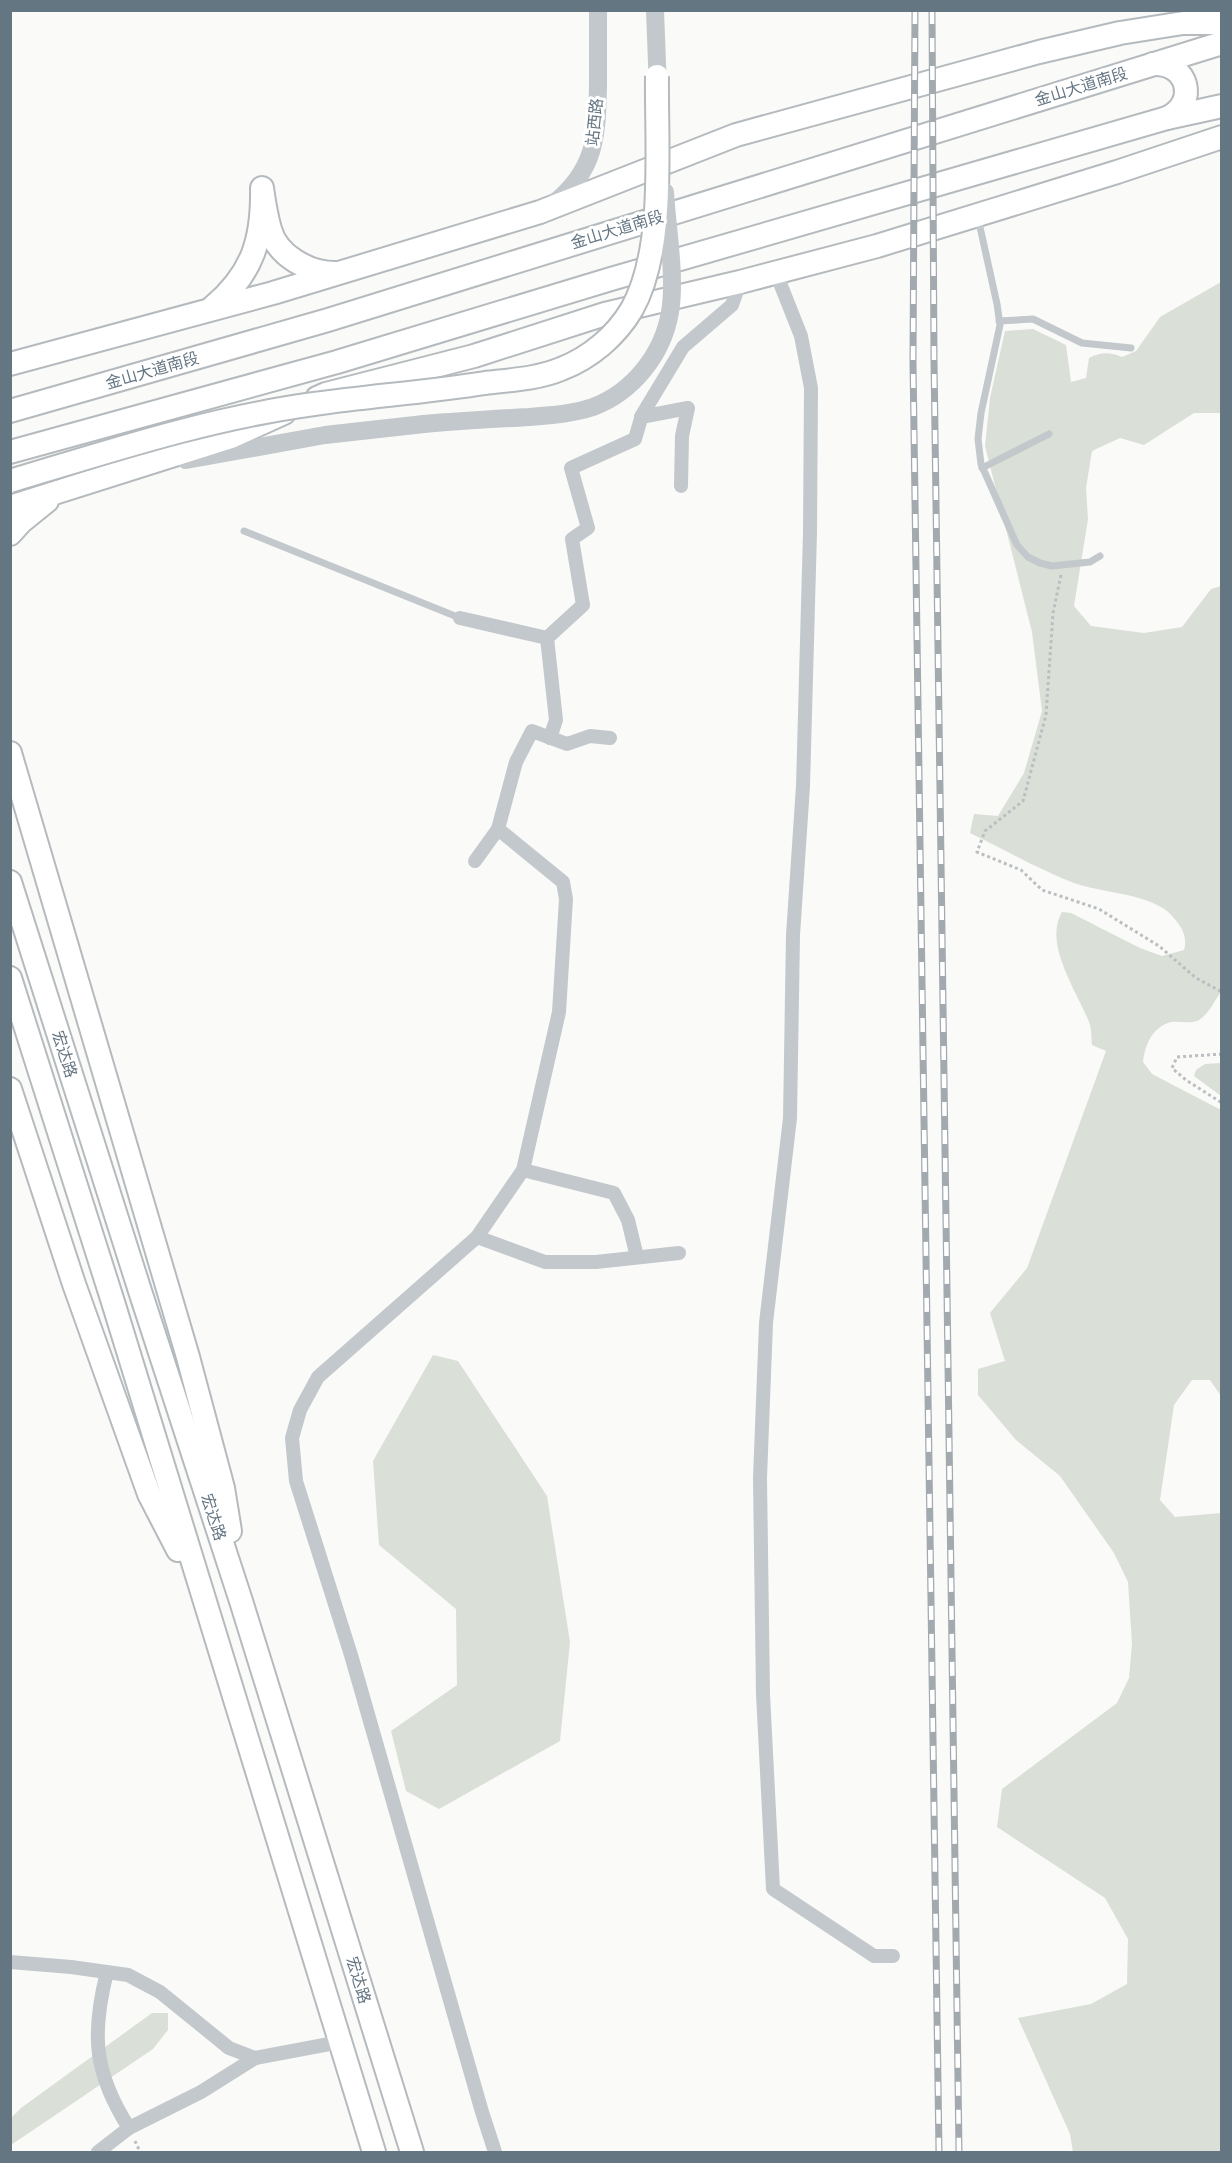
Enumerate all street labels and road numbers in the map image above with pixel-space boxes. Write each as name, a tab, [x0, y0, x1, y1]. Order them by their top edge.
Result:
street label: 金山大道南段	[1032, 63, 1130, 110]
street label: 站西路	[583, 97, 606, 147]
street label: 金山大道南段	[568, 206, 666, 253]
street label: 金山大道南段	[103, 348, 201, 393]
street label: 宏达路	[48, 1028, 81, 1080]
street label: 宏达路	[197, 1491, 230, 1543]
street label: 宏达路	[342, 1954, 375, 2006]

